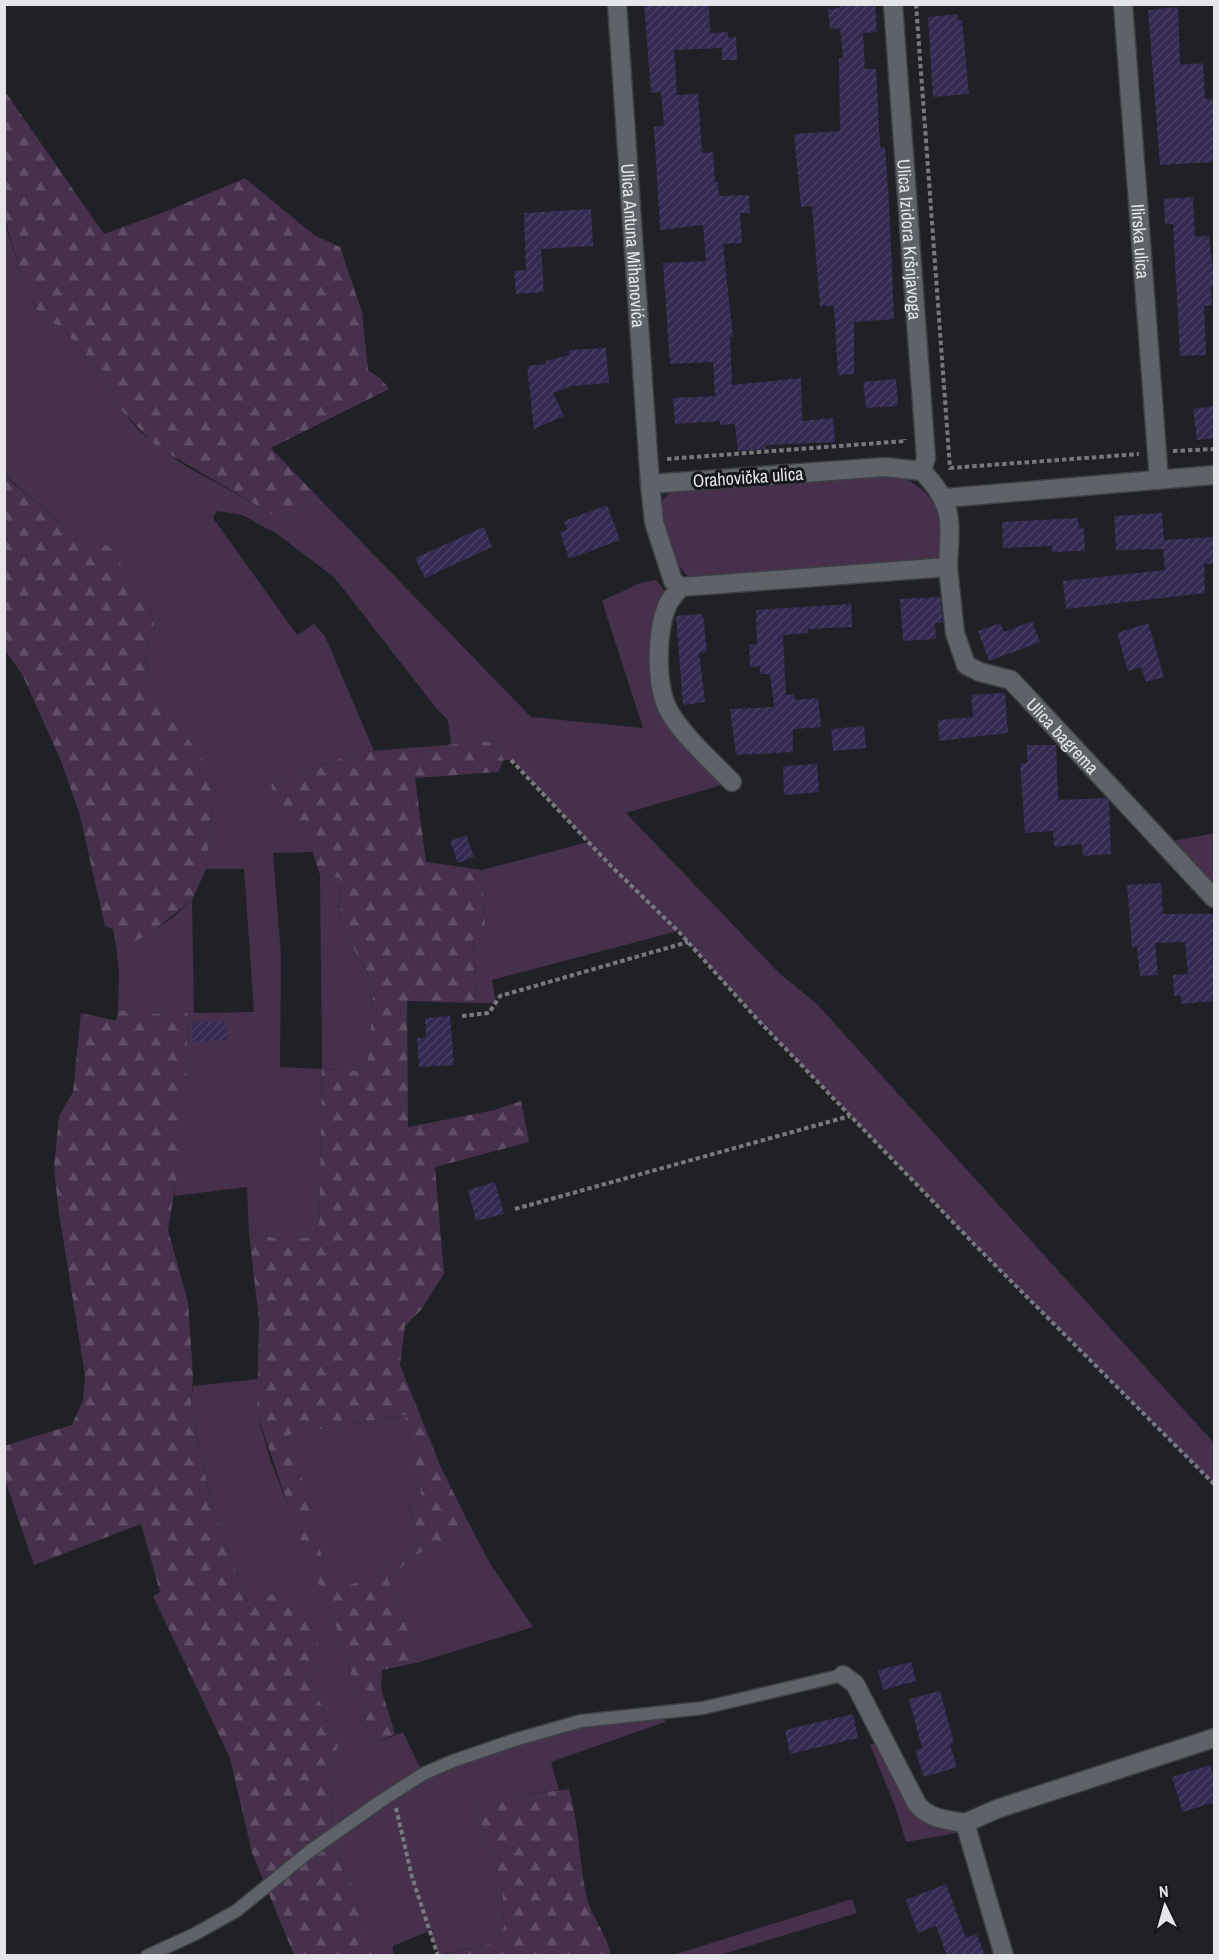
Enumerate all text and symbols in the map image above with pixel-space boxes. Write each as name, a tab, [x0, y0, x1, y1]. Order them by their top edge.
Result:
street label: Ulica Izidora Kršnjavoga	[892, 158, 928, 321]
street label: Ulica Antuna Mihanovića	[615, 163, 652, 328]
street label: Ilirska ulica	[1126, 203, 1156, 280]
street label: Orahovička ulica	[692, 461, 804, 493]
street label: Ulica bagrema	[1021, 692, 1105, 779]
north arrow	[1135, 1876, 1195, 1936]
text: N	[1158, 1880, 1169, 1902]

